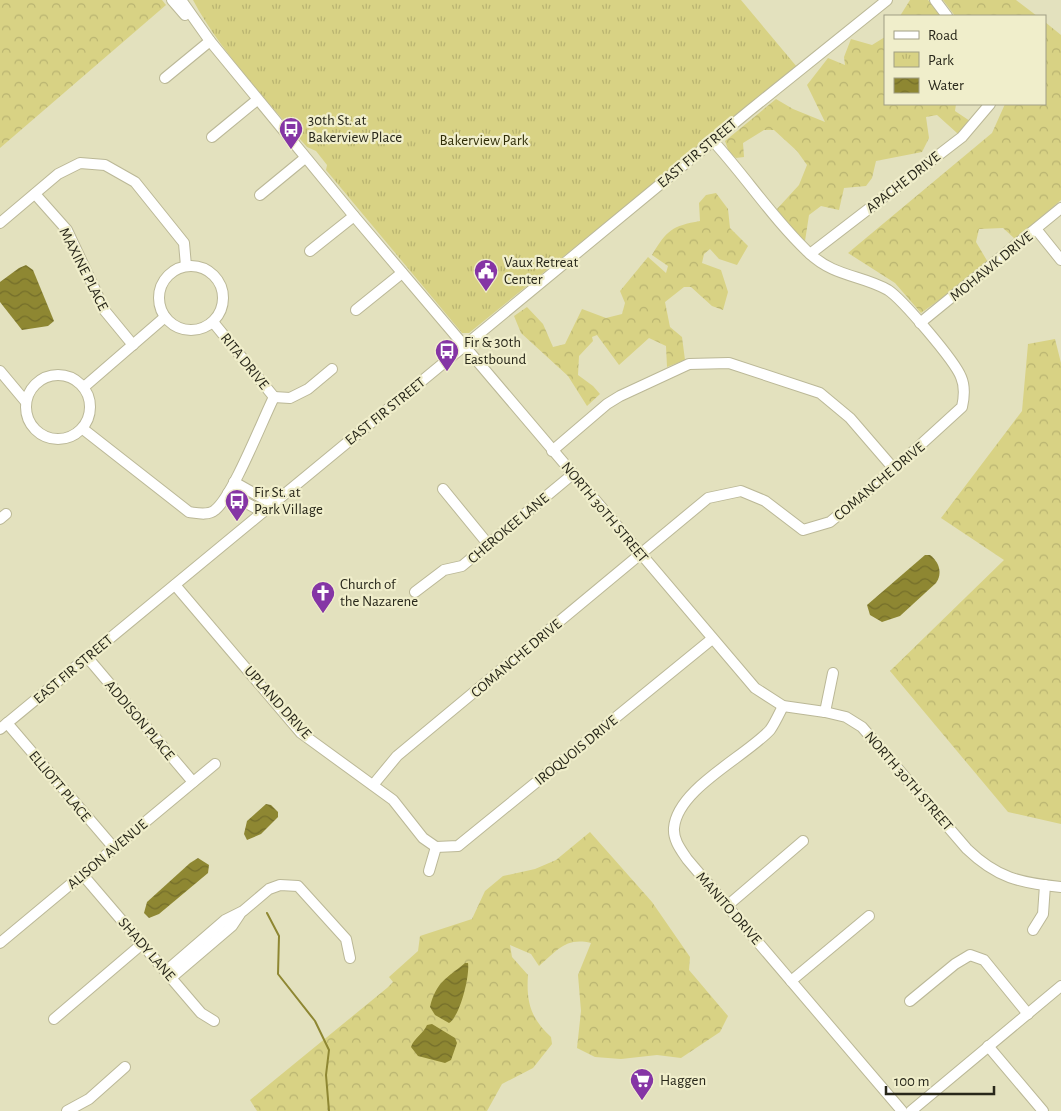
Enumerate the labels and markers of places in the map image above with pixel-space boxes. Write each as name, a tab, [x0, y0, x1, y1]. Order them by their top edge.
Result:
place label: 30th St. at Bakerview Place	[308, 113, 402, 145]
bus stop icon: 30th St. at Bakerview Place	[278, 116, 304, 150]
place label: Vaux Retreat Center	[504, 255, 578, 287]
public building icon: Vaux Retreat Center	[473, 258, 499, 292]
place label: Fir & 30th Eastbound	[464, 335, 527, 367]
bus stop icon: Fir & 30th Eastbound	[434, 338, 460, 372]
place label: Fir St. at Park Village	[254, 485, 323, 517]
bus stop icon: Fir St. at Park Village	[224, 488, 250, 522]
place label: Church of the Nazarene	[340, 577, 418, 609]
church icon: Church of the Nazarene	[310, 580, 336, 614]
supermarket icon: Haggen	[629, 1067, 655, 1101]
place label: Haggen	[660, 1073, 706, 1088]

